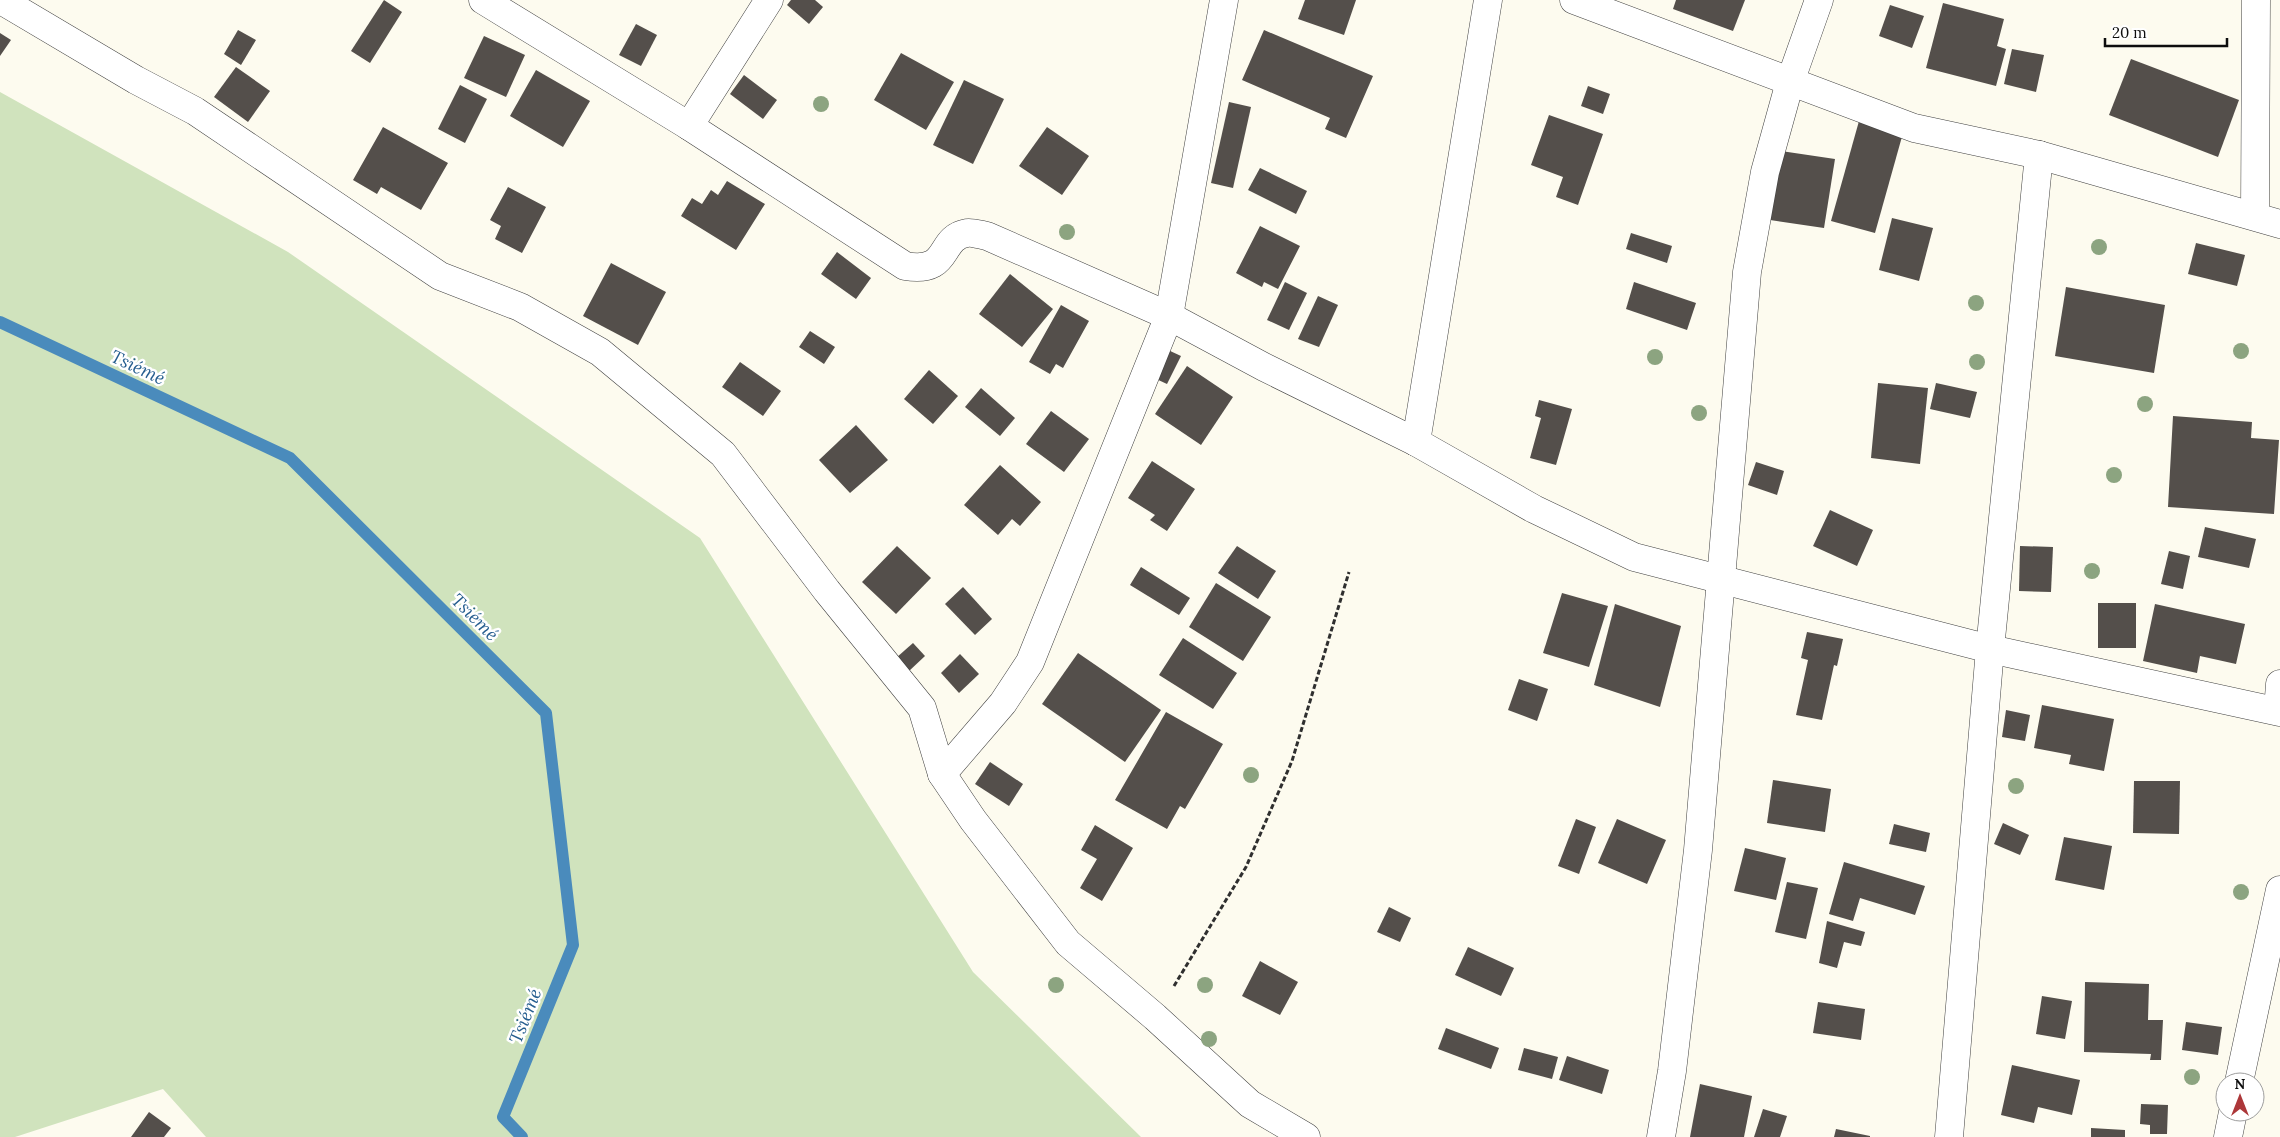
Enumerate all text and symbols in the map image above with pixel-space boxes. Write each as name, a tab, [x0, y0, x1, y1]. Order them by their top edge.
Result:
scale bar	[2105, 15, 2228, 47]
text: 20 m	[2112, 23, 2147, 42]
water label: Tsiémé	[107, 344, 169, 390]
water label: Tsiémé	[447, 589, 503, 645]
water label: Tsiémé	[504, 985, 546, 1047]
north arrow	[2215, 1072, 2265, 1122]
text: N	[2235, 1075, 2246, 1093]

